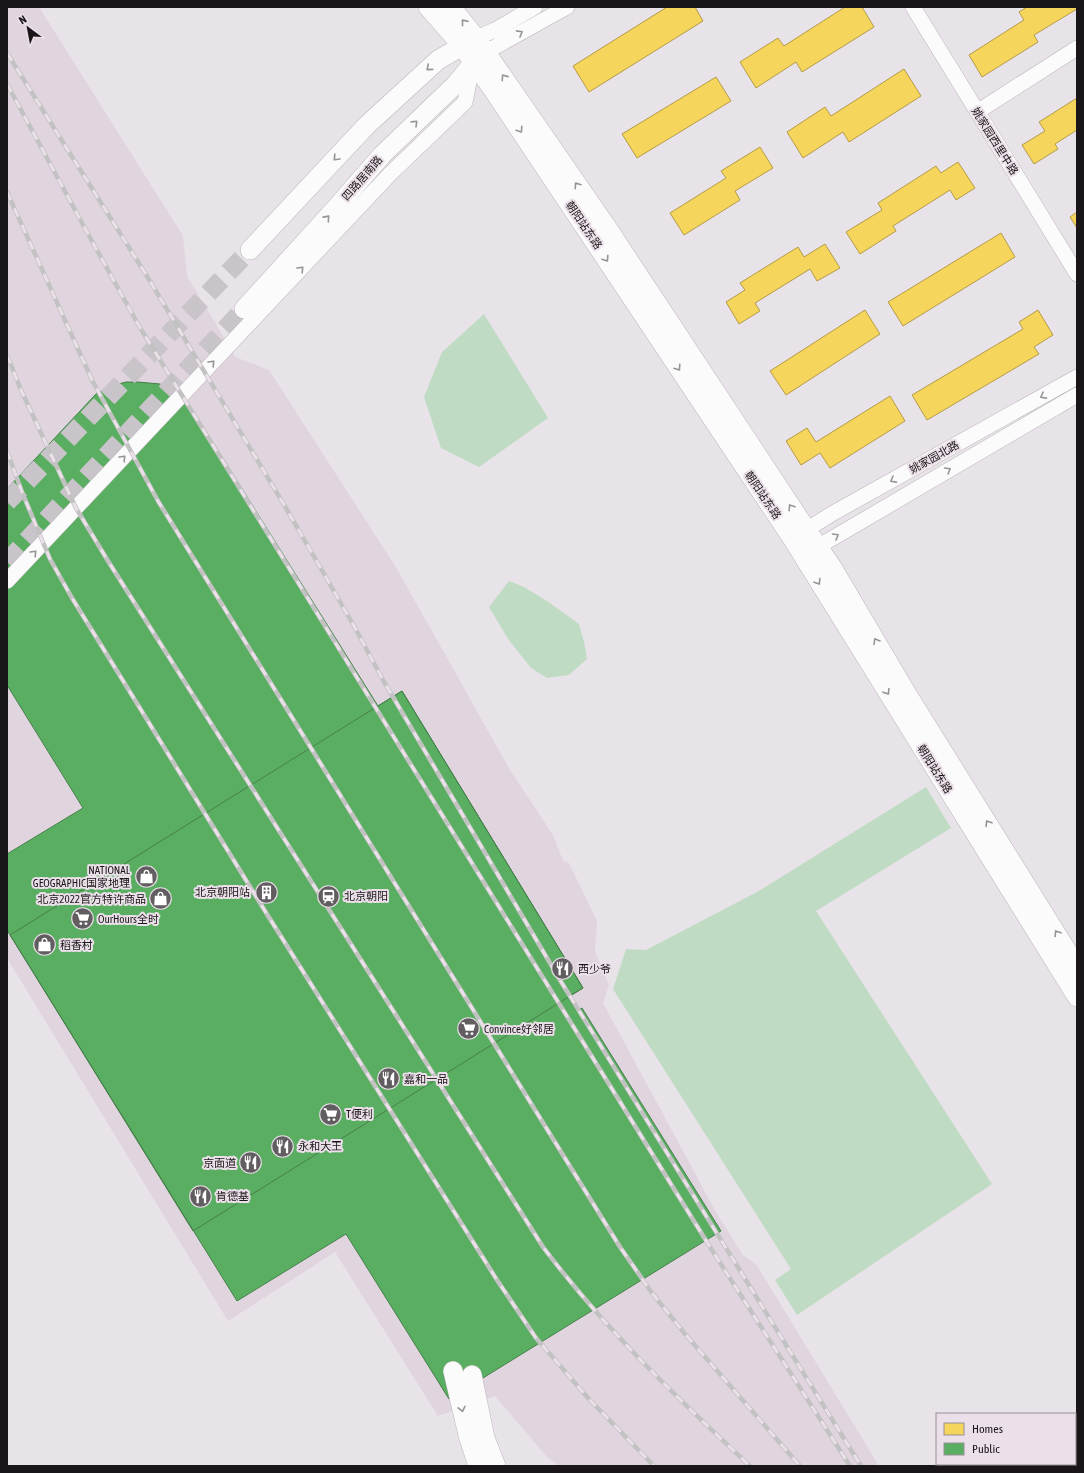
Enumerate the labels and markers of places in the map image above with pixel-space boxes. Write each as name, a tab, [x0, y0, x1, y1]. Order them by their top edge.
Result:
shop icon: NATIONAL GEOGRAPHIC国家地理	[133, 863, 159, 889]
place label: NATIONAL GEOGRAPHIC国家地理	[33, 864, 131, 889]
building icon: 北京朝阳站	[253, 879, 279, 905]
station icon: 北京朝阳	[315, 883, 341, 909]
shop icon: 北京2022官方特许商品	[148, 886, 174, 912]
place label: 北京朝阳站	[195, 886, 250, 898]
place label: 北京朝阳	[344, 890, 388, 902]
place label: 北京2022官方特许商品	[37, 893, 146, 905]
supermarket icon: OurHours全时	[70, 906, 96, 932]
place label: OurHours全时	[98, 913, 159, 925]
shop icon: 稻香村	[32, 932, 58, 958]
place label: 稻香村	[60, 939, 93, 951]
restaurant icon: 西少爷	[550, 956, 576, 982]
place label: 西少爷	[578, 963, 611, 975]
supermarket icon: Convince好邻居	[456, 1016, 482, 1042]
place label: Convince好邻居	[484, 1023, 554, 1035]
restaurant icon: 嘉和一品	[376, 1066, 402, 1092]
place label: 嘉和一品	[404, 1073, 448, 1085]
supermarket icon: T便利	[318, 1101, 344, 1127]
place label: T便利	[346, 1108, 373, 1120]
restaurant icon: 永和大王	[269, 1133, 295, 1159]
place label: 永和大王	[298, 1140, 342, 1152]
restaurant icon: 京面道	[238, 1150, 264, 1176]
place label: 京面道	[203, 1157, 236, 1169]
restaurant icon: 肯德基	[188, 1183, 214, 1209]
place label: 肯德基	[216, 1190, 249, 1202]

